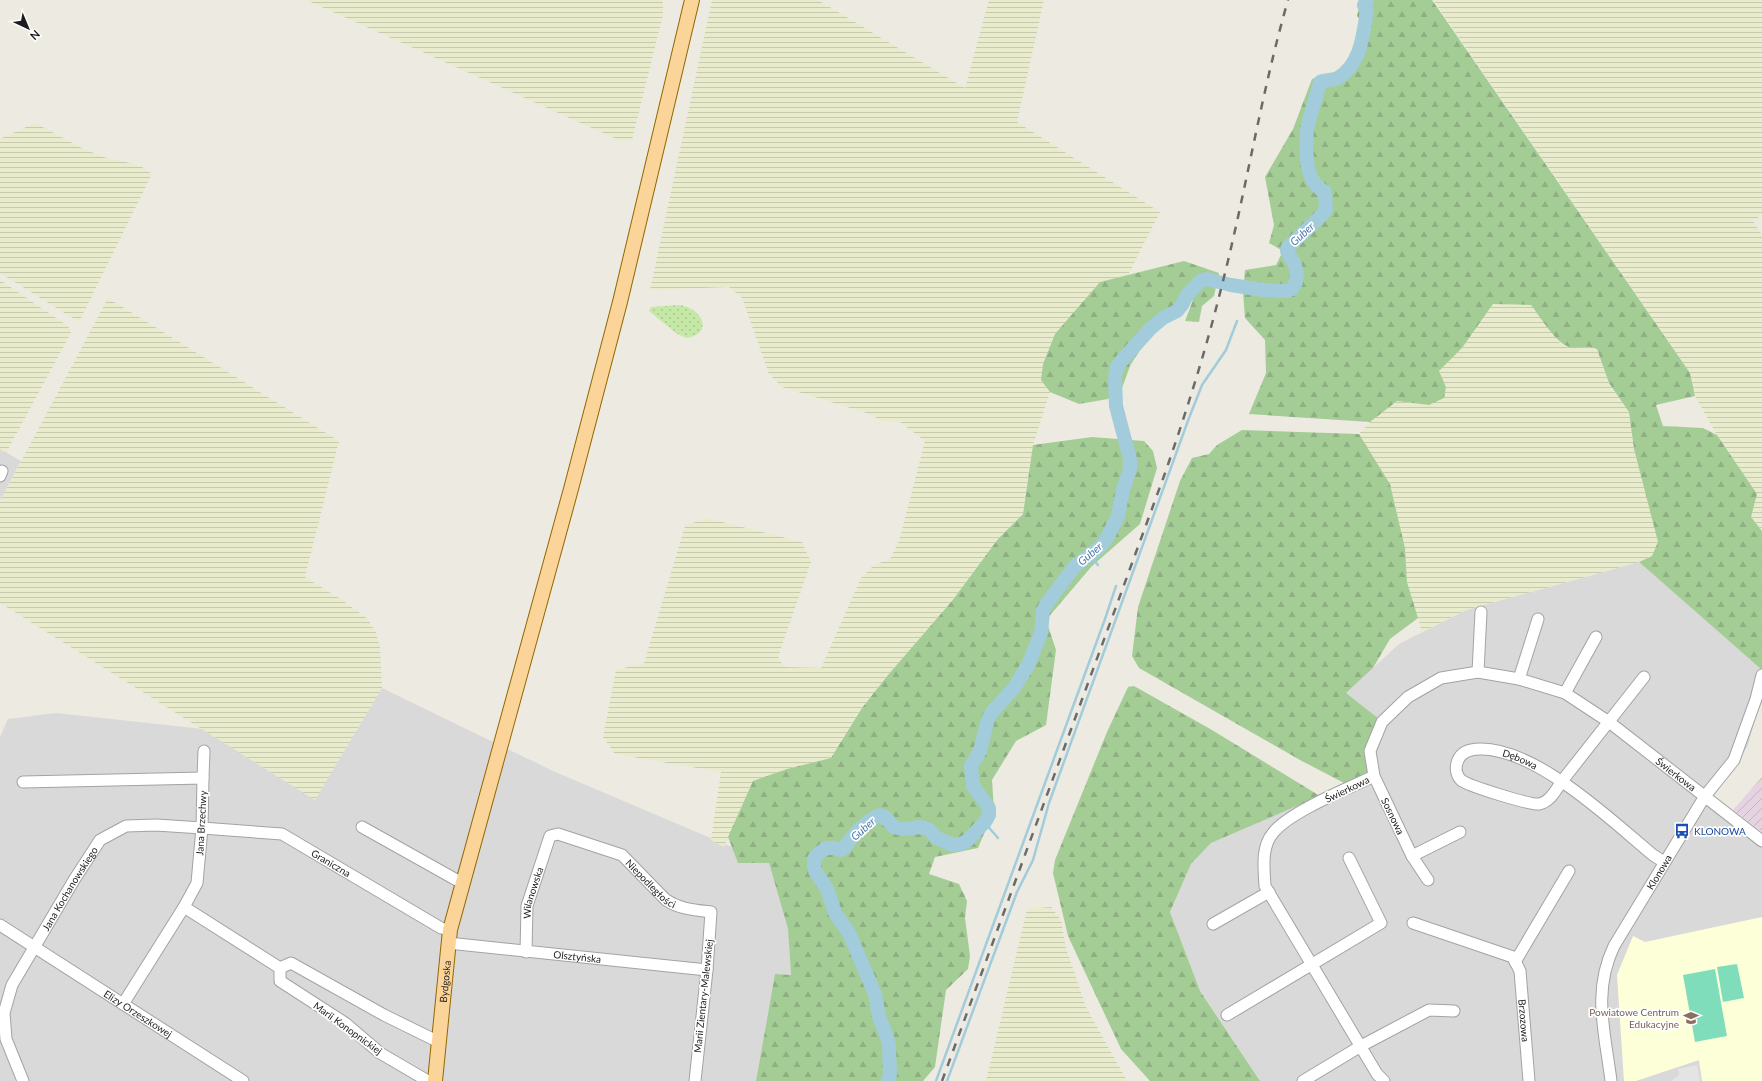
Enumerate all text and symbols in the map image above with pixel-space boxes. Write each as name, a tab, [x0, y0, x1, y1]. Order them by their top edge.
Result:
north arrow	[8, 8, 48, 48]
text: N	[28, 28, 43, 43]
water label: Guber	[1287, 219, 1317, 248]
water label: Guber	[1075, 539, 1105, 568]
street label: Dębowa	[1501, 746, 1540, 772]
street label: Świerkowa	[1654, 755, 1698, 793]
street label: Świerkowa	[1323, 773, 1371, 805]
street label: Jana Brzechwy	[193, 789, 209, 856]
street label: Sosnowa	[1379, 796, 1407, 836]
water label: Guber	[848, 814, 878, 843]
bus stop icon: KLONOWA	[1673, 822, 1691, 840]
place label: KLONOWA	[1694, 825, 1746, 837]
street label: Jana Kochanowskiego	[40, 844, 100, 933]
street label: Graniczna	[309, 847, 353, 879]
street label: Klonowa	[1644, 852, 1674, 892]
street label: Niepodległości	[623, 857, 678, 910]
street label: Wilanowska	[521, 865, 545, 919]
street label: Marii Zientary-Malewskiej	[691, 938, 715, 1054]
street label: Olsztyńska	[553, 948, 602, 965]
street label: Bydgoska	[437, 960, 453, 1003]
street label: Elizy Orzeszkowej	[102, 987, 174, 1040]
street label: Marii Konopnickiej	[311, 999, 385, 1057]
street label: Brzozowa	[1516, 999, 1532, 1042]
place label: Powiatowe Centrum Edukacyjne	[1589, 1006, 1679, 1030]
school or university icon: Powiatowe Centrum Edukacyjne	[1682, 1009, 1700, 1027]

